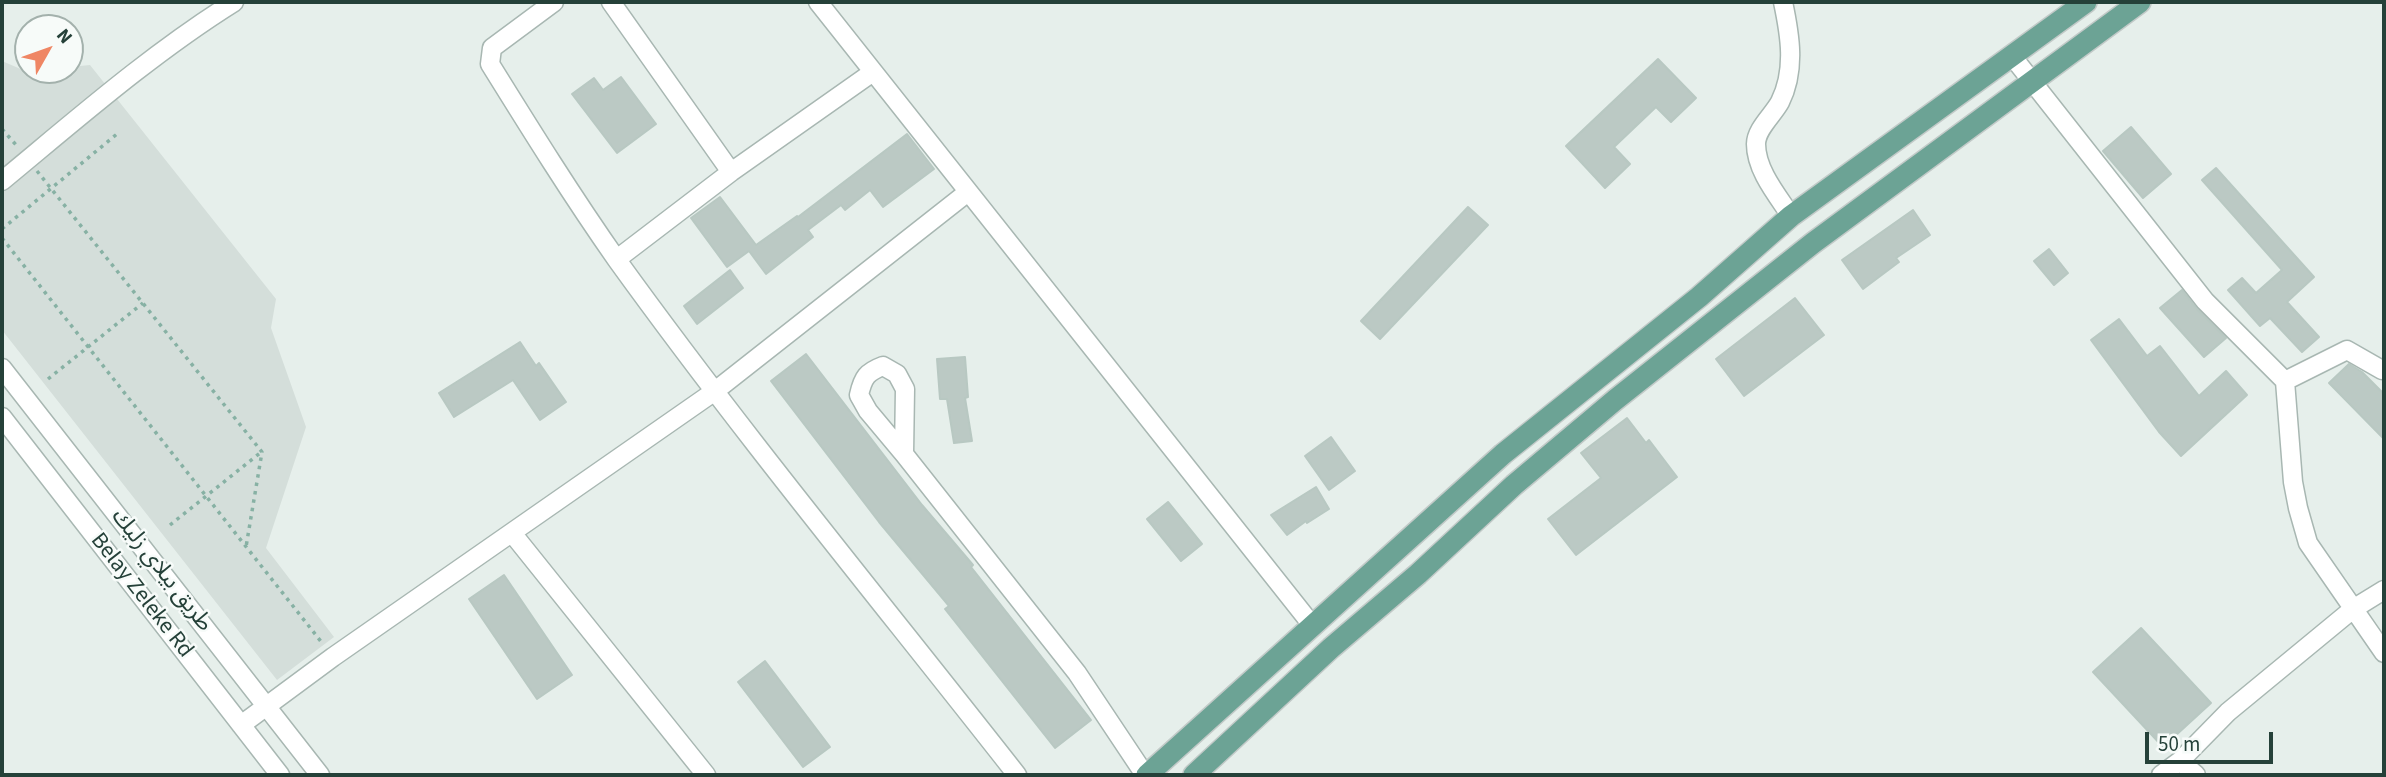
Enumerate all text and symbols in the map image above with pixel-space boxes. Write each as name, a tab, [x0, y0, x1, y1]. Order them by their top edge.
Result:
north arrow	[14, 14, 84, 84]
text: N	[50, 23, 78, 50]
street label: طريق بيلاي زليك	[104, 504, 218, 638]
street label: Belay Zeleke Rd	[84, 528, 198, 664]
scale bar	[2148, 718, 2276, 762]
text: 50 m	[2158, 729, 2200, 759]

